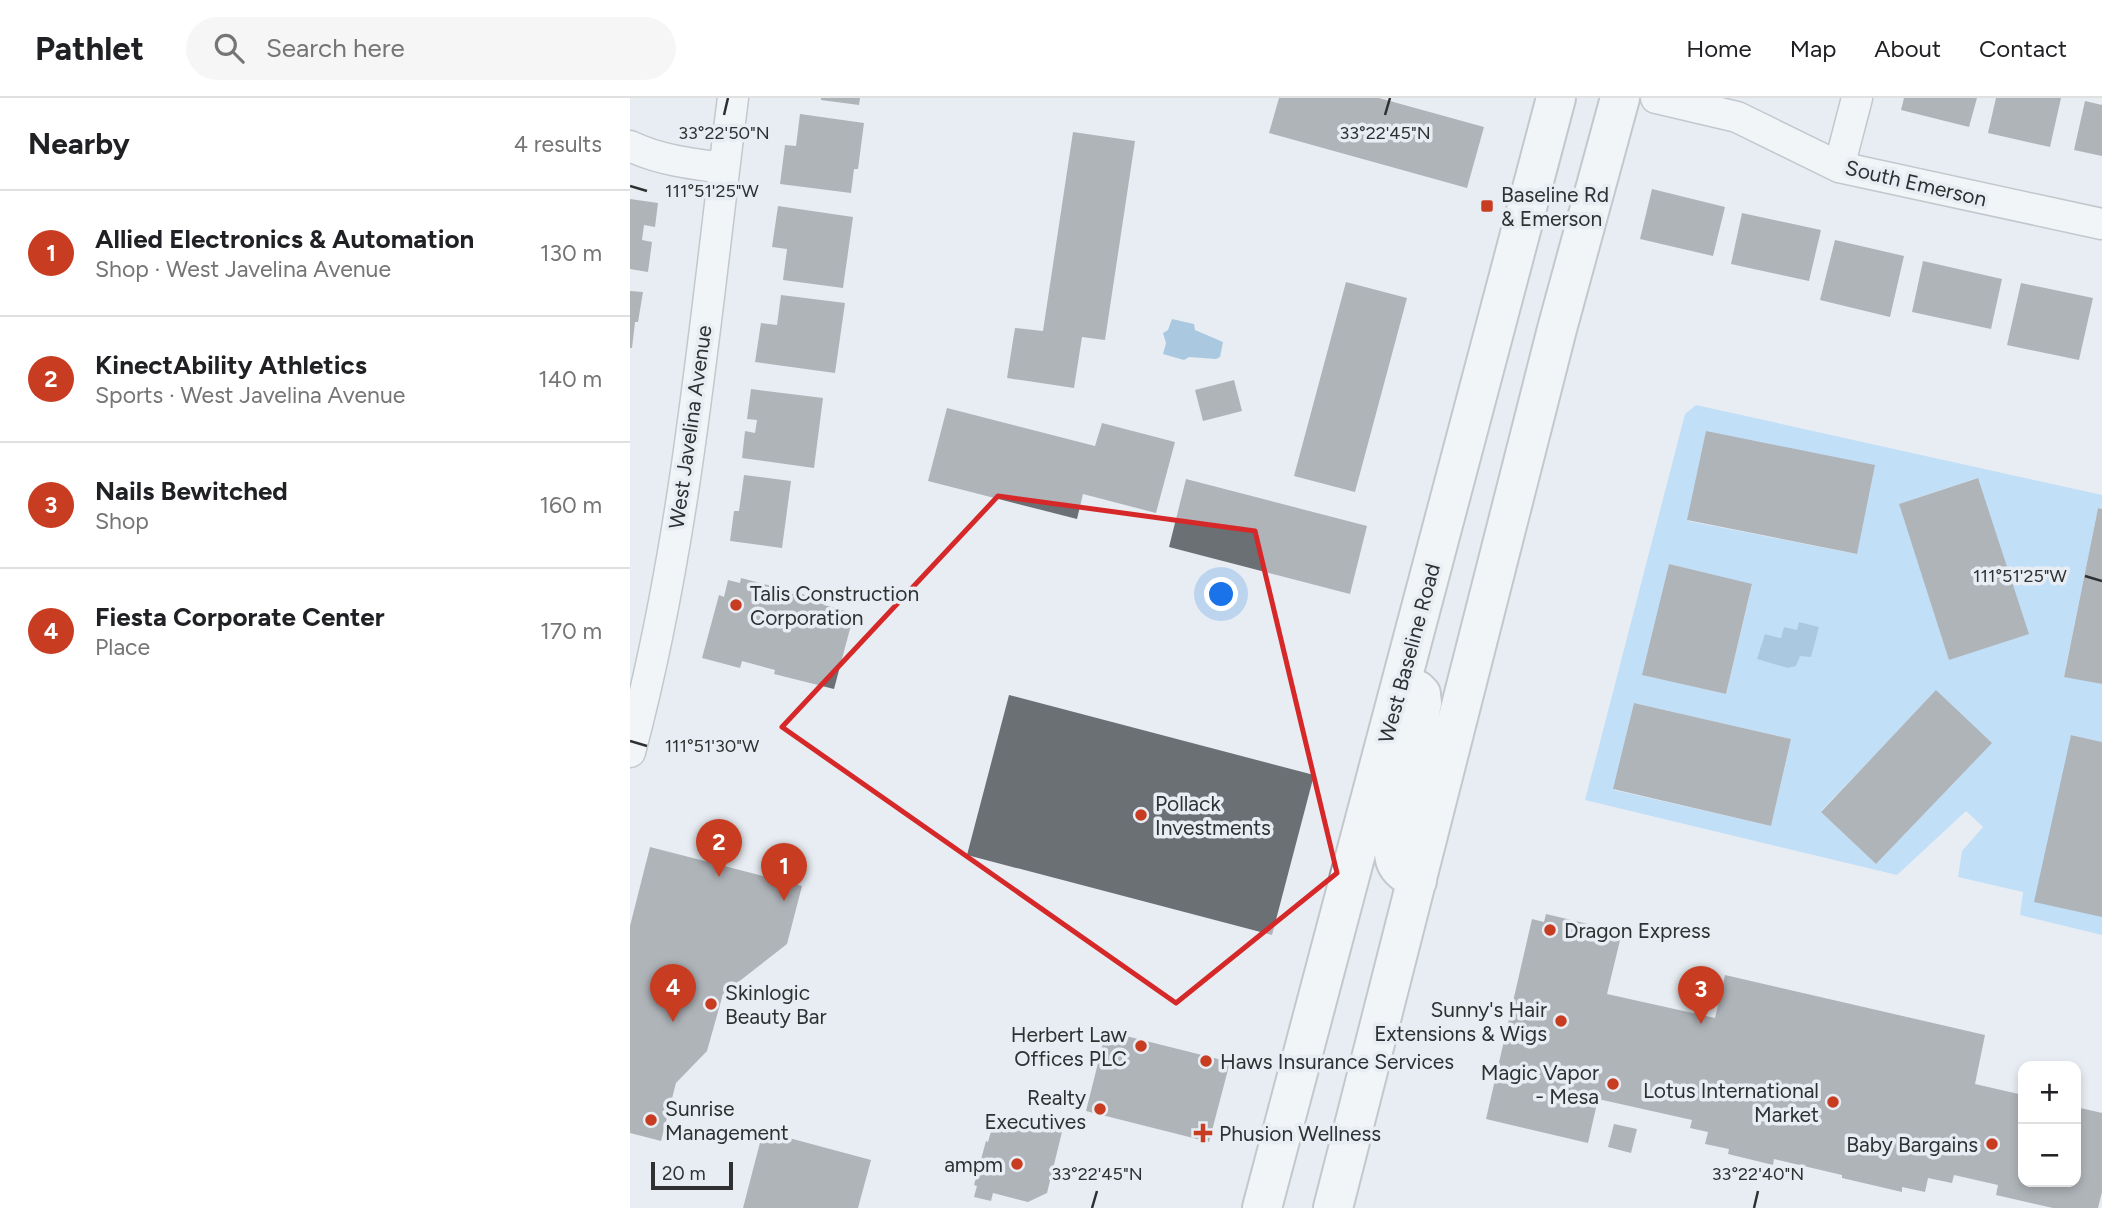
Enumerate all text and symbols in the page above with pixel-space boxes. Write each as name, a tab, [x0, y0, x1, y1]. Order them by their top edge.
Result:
search box	[186, 17, 676, 80]
text: Pathlet	[35, 29, 144, 68]
icon: search	[210, 29, 248, 67]
text: Search here	[266, 32, 405, 64]
text: Home	[1686, 34, 1752, 63]
text: Map	[1790, 34, 1836, 63]
text: About	[1874, 34, 1941, 63]
text: Contact	[1979, 34, 2067, 63]
text: 33°22'50"N	[678, 122, 770, 144]
text: 33°22'45"N	[1339, 122, 1431, 144]
text: Nearby	[28, 125, 130, 162]
text: 4 results	[514, 130, 602, 158]
street label: South Emerson	[1843, 155, 1989, 211]
text: 111°51'25"W	[665, 180, 760, 202]
place label: Baseline Rd & Emerson	[1501, 182, 1609, 231]
marker: Baseline Rd & Emerson	[1479, 198, 1495, 214]
text: Allied Electronics & Automation	[95, 223, 474, 255]
text: 1	[46, 239, 56, 267]
text: 130 m	[540, 239, 602, 267]
text: Shop · West Javelina Avenue	[95, 255, 391, 283]
street label: West Javelina Avenue	[663, 324, 717, 530]
text: KinectAbility Athletics	[95, 349, 367, 381]
text: 2	[44, 365, 58, 393]
text: 140 m	[538, 365, 602, 393]
text: Sports · West Javelina Avenue	[95, 381, 405, 409]
text: Nails Bewitched	[95, 475, 288, 507]
text: 3	[45, 491, 57, 519]
text: 160 m	[539, 491, 602, 519]
text: Shop	[95, 507, 149, 535]
street label: West Baseline Road	[1373, 561, 1445, 745]
text: 111°51'25"W	[1973, 565, 2068, 587]
your location	[1204, 577, 1238, 611]
place label: Talis Construction Corporation	[750, 581, 919, 630]
marker: Talis Construction Corporation	[728, 597, 744, 613]
text: Fiesta Corporate Center	[95, 601, 385, 633]
text: 4	[44, 617, 58, 645]
text: 170 m	[540, 617, 602, 645]
text: Place	[95, 633, 150, 661]
text: 111°51'30"W	[665, 735, 760, 757]
place label: Pollack Investments	[1155, 791, 1271, 840]
marker: Pollack Investments	[1133, 807, 1149, 823]
pin: 2	[696, 819, 742, 877]
pin: 1	[761, 843, 807, 901]
place label: Dragon Express	[1564, 918, 1711, 943]
marker: Dragon Express	[1542, 922, 1558, 938]
pin: 4	[650, 964, 696, 1022]
pin: 3	[1678, 966, 1724, 1024]
place label: Skinlogic Beauty Bar	[725, 980, 827, 1029]
marker: Skinlogic Beauty Bar	[703, 996, 719, 1012]
place label: Sunny's Hair Extensions & Wigs	[1374, 997, 1547, 1046]
marker: Sunny's Hair Extensions & Wigs	[1553, 1013, 1569, 1029]
place label: Herbert Law Offices PLC	[1011, 1022, 1128, 1071]
marker: Herbert Law Offices PLC	[1133, 1038, 1149, 1054]
place label: Haws Insurance Services	[1220, 1049, 1454, 1074]
marker: Haws Insurance Services	[1198, 1053, 1214, 1069]
place label: Magic Vapor - Mesa	[1481, 1060, 1599, 1109]
map controls	[2018, 1061, 2081, 1187]
button: +	[2018, 1061, 2081, 1124]
marker: Magic Vapor - Mesa	[1605, 1076, 1621, 1092]
place label: Lotus International Market	[1643, 1078, 1819, 1127]
place label: Realty Executives	[984, 1085, 1086, 1134]
marker: Lotus International Market	[1825, 1094, 1841, 1110]
place label: Sunrise Management	[665, 1096, 789, 1145]
marker: Realty Executives	[1092, 1101, 1108, 1117]
marker: Sunrise Management	[643, 1112, 659, 1128]
place label: Phusion Wellness	[1219, 1121, 1381, 1146]
marker: Phusion Wellness	[1193, 1123, 1213, 1143]
button: −	[2018, 1124, 2081, 1187]
place label: Baby Bargains	[1846, 1132, 1978, 1157]
marker: Baby Bargains	[1984, 1136, 2000, 1152]
place label: ampm	[944, 1152, 1003, 1177]
marker: ampm	[1009, 1156, 1025, 1172]
scale bar	[651, 1159, 733, 1191]
text: 20 m	[662, 1162, 706, 1185]
text: 33°22'45"N	[1051, 1163, 1143, 1185]
text: 33°22'40"N	[1712, 1163, 1804, 1185]

